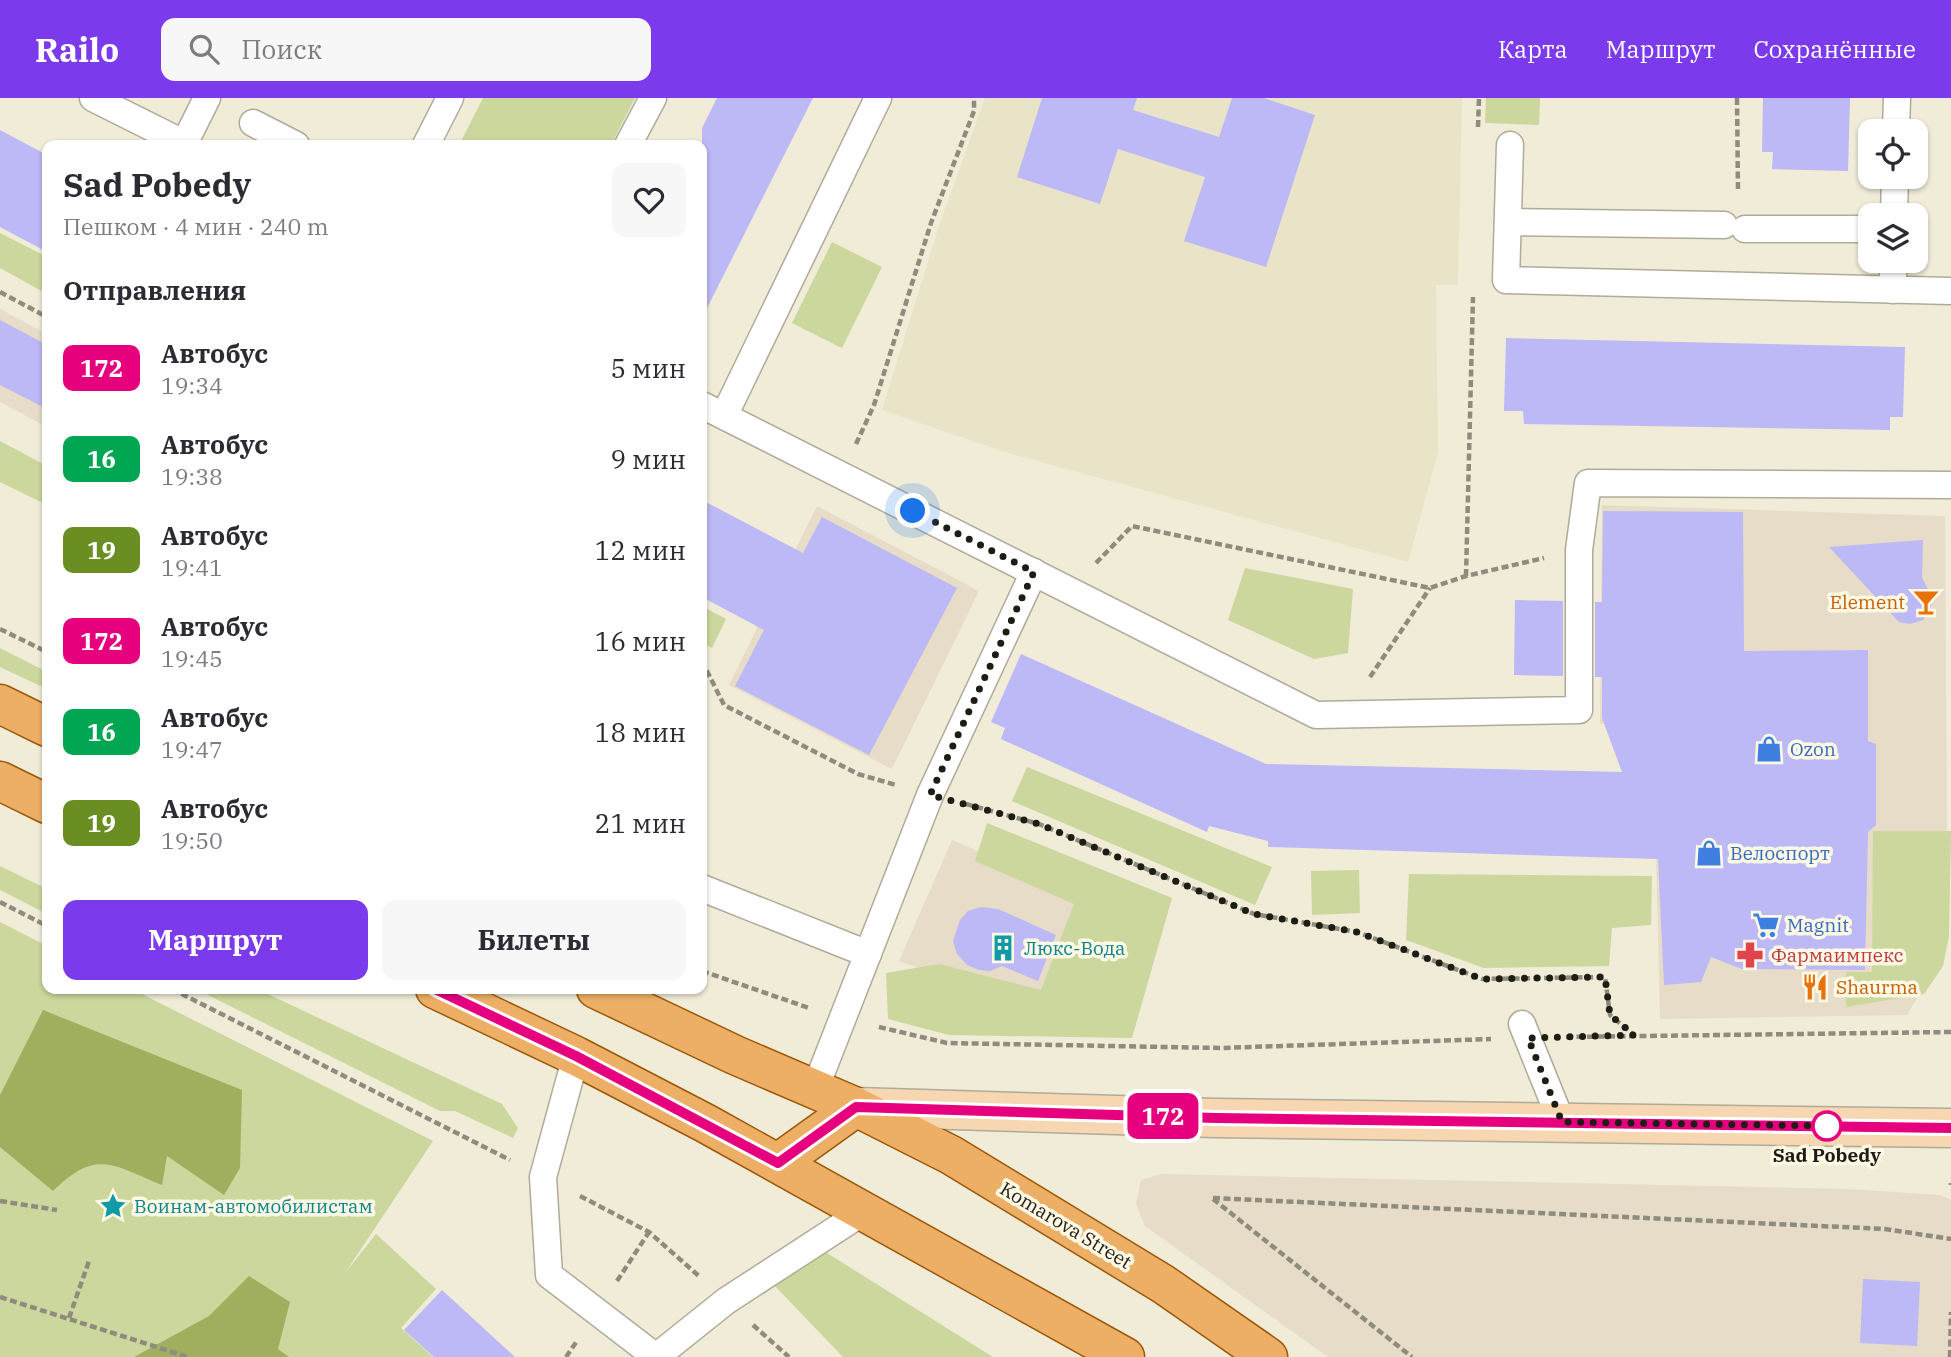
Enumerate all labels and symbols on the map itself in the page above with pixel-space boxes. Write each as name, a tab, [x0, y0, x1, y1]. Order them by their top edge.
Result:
your location	[895, 493, 930, 528]
bar icon: Element	[1911, 587, 1941, 617]
place label: Element	[1830, 590, 1905, 614]
shop icon: Ozon	[1754, 734, 1784, 764]
place label: Ozon	[1790, 737, 1836, 761]
shop icon: Велоспорт	[1694, 838, 1724, 868]
place label: Велоспорт	[1730, 841, 1830, 865]
supermarket icon: Magnit	[1751, 910, 1781, 940]
place label: Magnit	[1787, 913, 1849, 937]
building icon: Люкс-Вода	[988, 933, 1018, 963]
place label: Люкс-Вода	[1024, 936, 1125, 960]
pharmacy icon: Фармаимпекс	[1735, 940, 1765, 970]
place label: Фармаимпекс	[1771, 943, 1904, 967]
restaurant icon: Shaurma	[1800, 972, 1830, 1002]
place label: Shaurma	[1836, 975, 1918, 999]
line badge: 172	[1123, 1093, 1203, 1139]
marker: Sad Pobedy	[1812, 1111, 1842, 1141]
place label: Sad Pobedy	[1773, 1143, 1881, 1167]
street label: Komarova Street	[996, 1176, 1136, 1274]
place icon: Воинам-автомобилистам	[98, 1191, 128, 1221]
place label: Воинам-автомобилистам	[134, 1194, 373, 1218]

